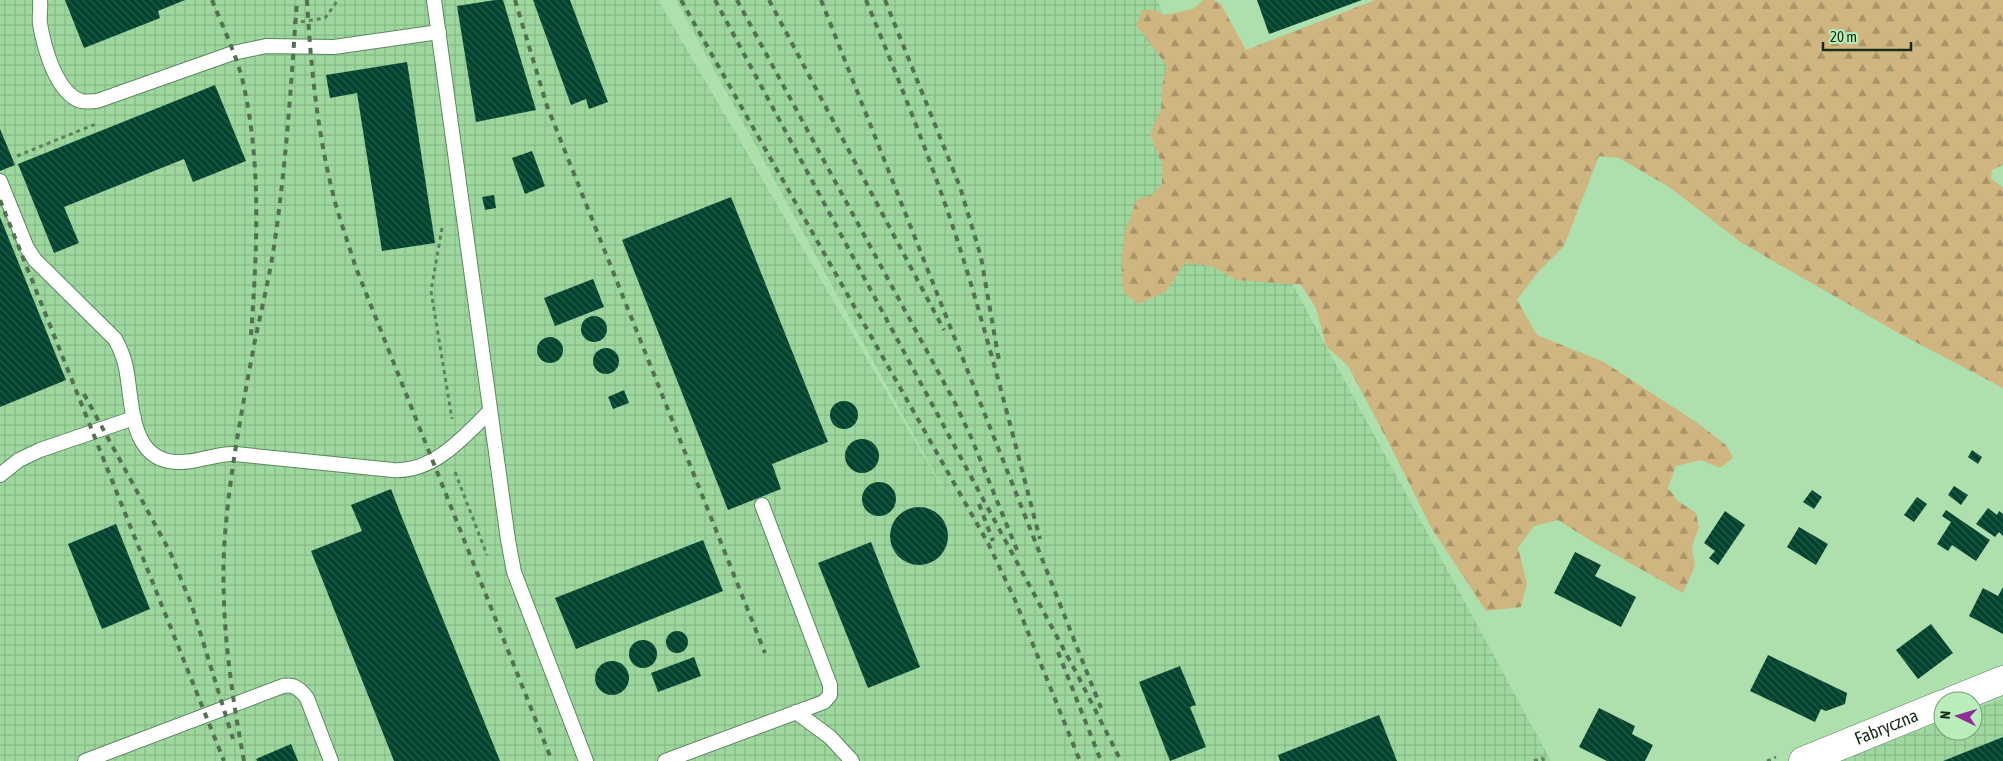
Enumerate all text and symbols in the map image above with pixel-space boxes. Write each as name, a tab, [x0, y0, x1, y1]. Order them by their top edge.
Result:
scale bar	[1823, 20, 1910, 52]
text: 20 m	[1830, 28, 1857, 45]
north arrow	[1933, 691, 1983, 741]
street label: Fabryczna	[1851, 704, 1921, 749]
text: N	[1937, 710, 1953, 720]

